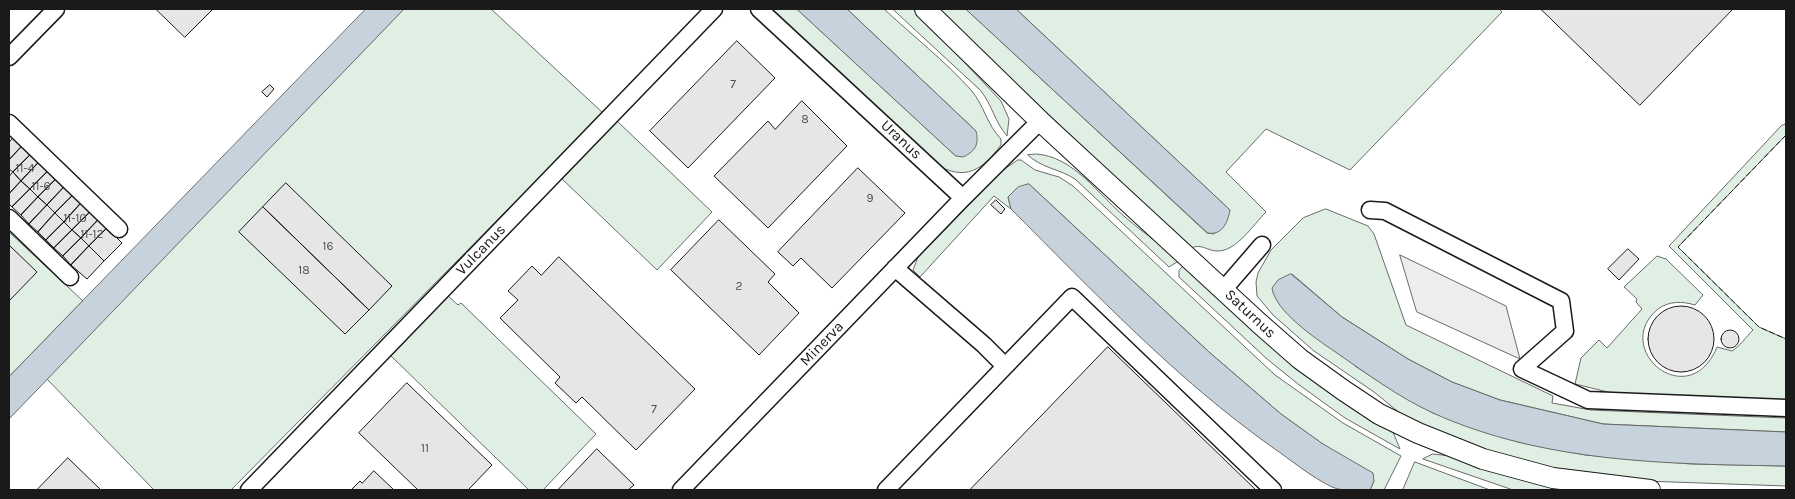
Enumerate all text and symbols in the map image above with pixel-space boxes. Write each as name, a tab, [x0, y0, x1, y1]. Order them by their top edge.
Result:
house number: 7	[730, 78, 736, 92]
house number: 8	[801, 113, 809, 127]
street label: Uranus	[877, 117, 925, 163]
house number: 11-4	[16, 162, 34, 176]
house number: 11-6	[32, 180, 50, 194]
house number: 9	[867, 192, 873, 206]
house number: 11-10	[63, 212, 87, 226]
street label: Vulcanus	[452, 221, 510, 279]
house number: 11-12	[80, 228, 104, 242]
house number: 16	[323, 240, 333, 254]
house number: 18	[298, 264, 310, 278]
house number: 2	[736, 280, 742, 294]
street label: Saturnus	[1221, 286, 1279, 342]
street label: Minerva	[796, 318, 848, 370]
house number: 7	[651, 403, 657, 417]
house number: 11	[421, 442, 429, 456]

